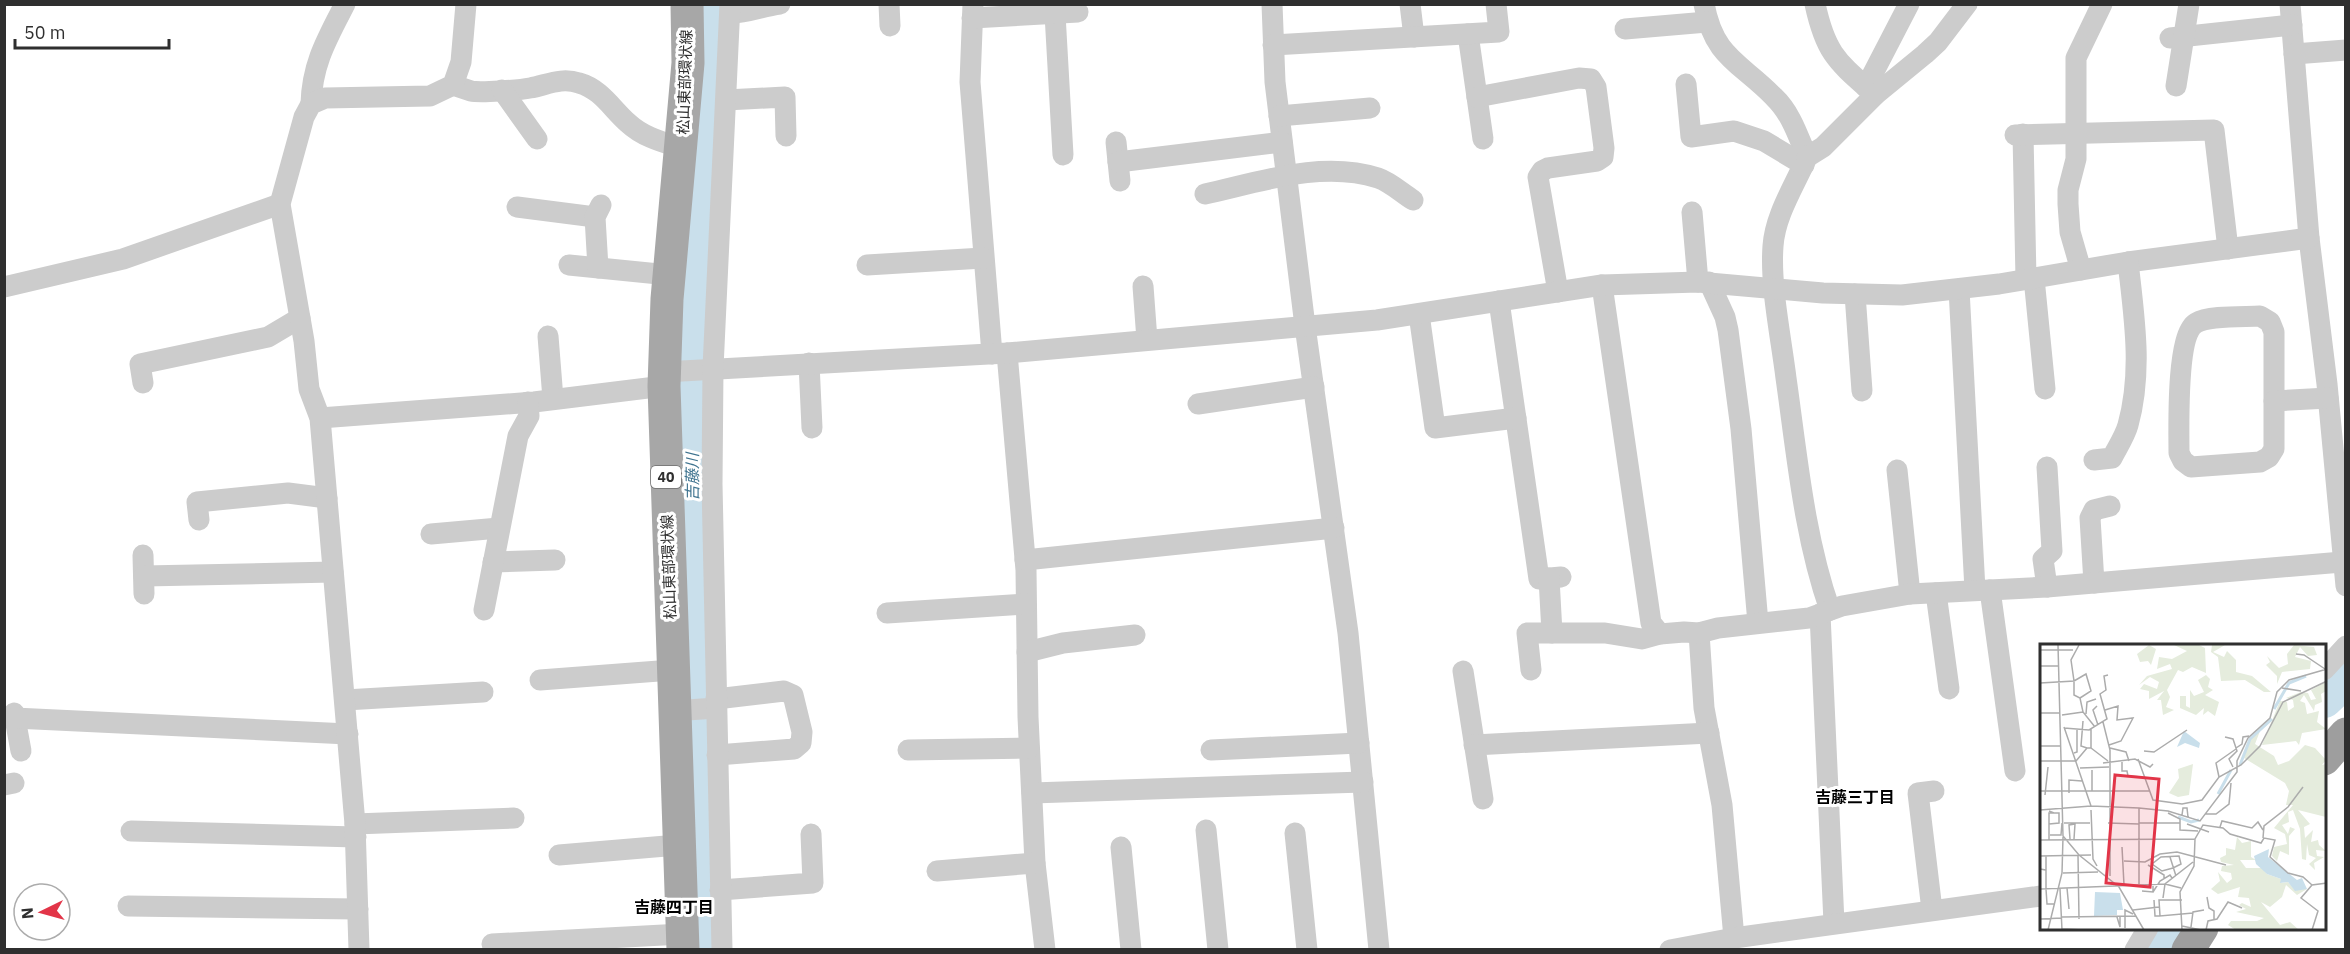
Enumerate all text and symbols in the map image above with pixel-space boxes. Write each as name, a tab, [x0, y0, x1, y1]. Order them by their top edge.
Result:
scale bar	[15, 12, 170, 50]
text: 50 m	[24, 21, 66, 44]
street label: 松山東部環状線	[673, 29, 696, 135]
water label: 吉藤川	[682, 451, 702, 501]
road number: 40	[651, 466, 681, 488]
street label: 松山東部環状線	[657, 514, 680, 620]
inset map	[2040, 644, 2326, 930]
district label: 吉藤三丁目	[1815, 787, 1895, 807]
north arrow	[12, 882, 72, 942]
district label: 吉藤四丁目	[634, 897, 714, 917]
text: N	[17, 907, 38, 920]

